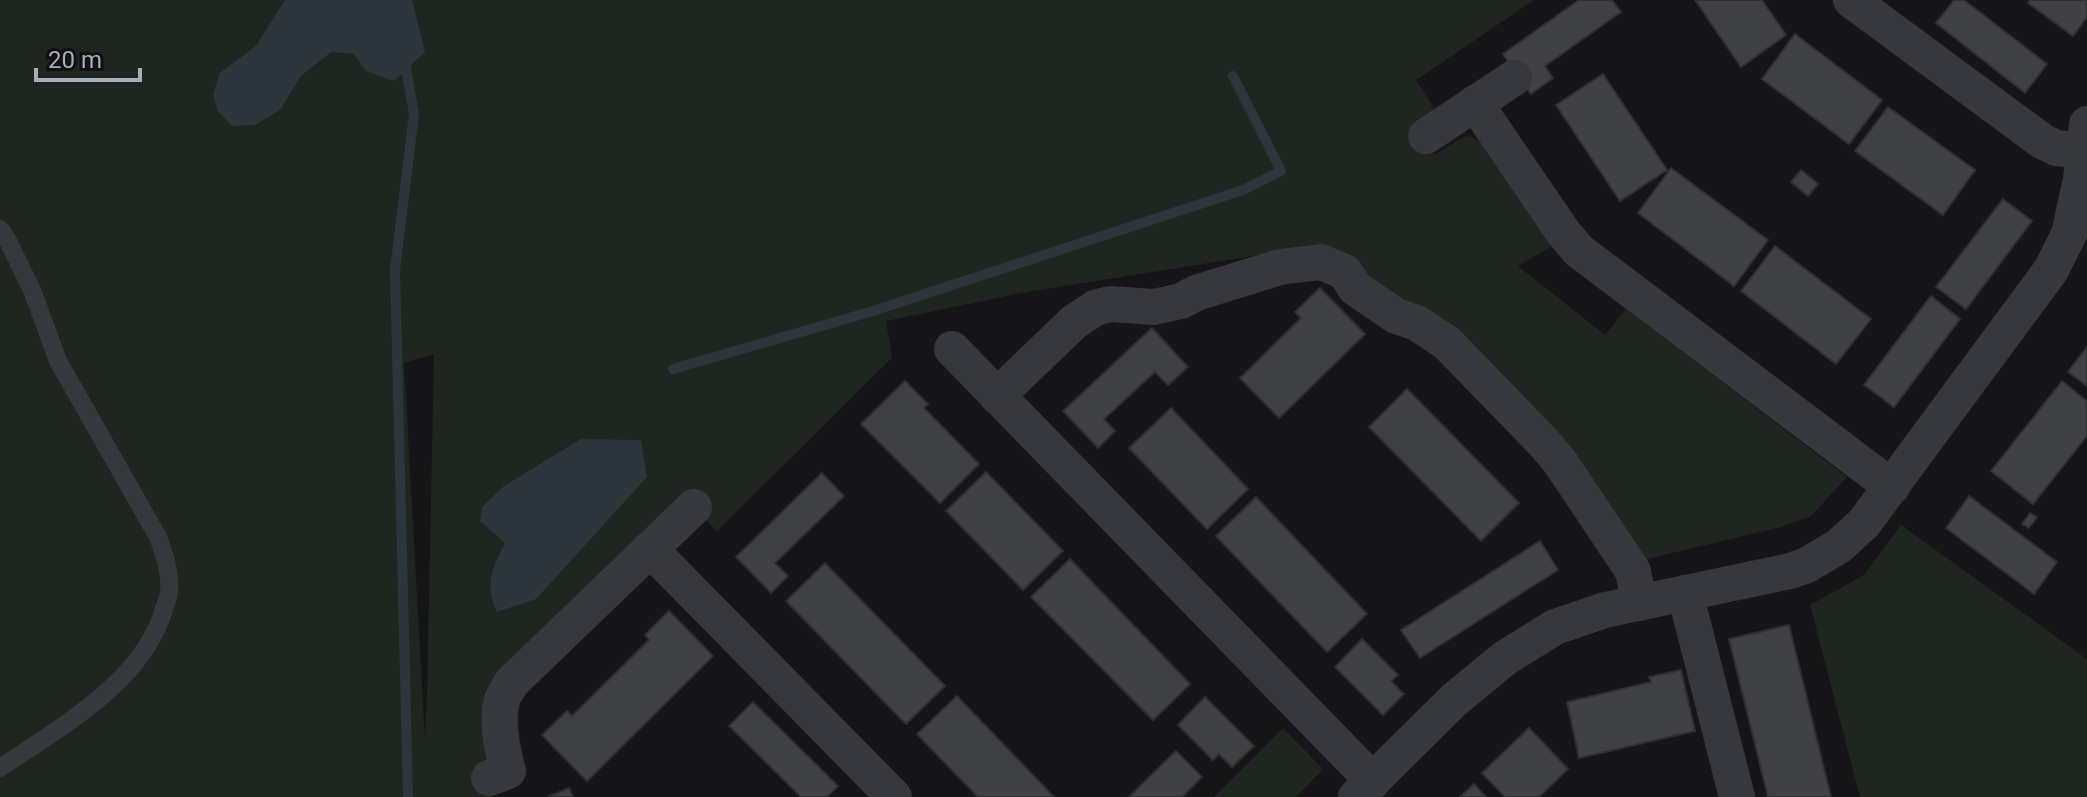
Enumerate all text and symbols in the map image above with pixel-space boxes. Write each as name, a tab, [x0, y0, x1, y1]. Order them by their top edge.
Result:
scale bar	[36, 32, 140, 82]
text: 20 m	[48, 46, 102, 74]

